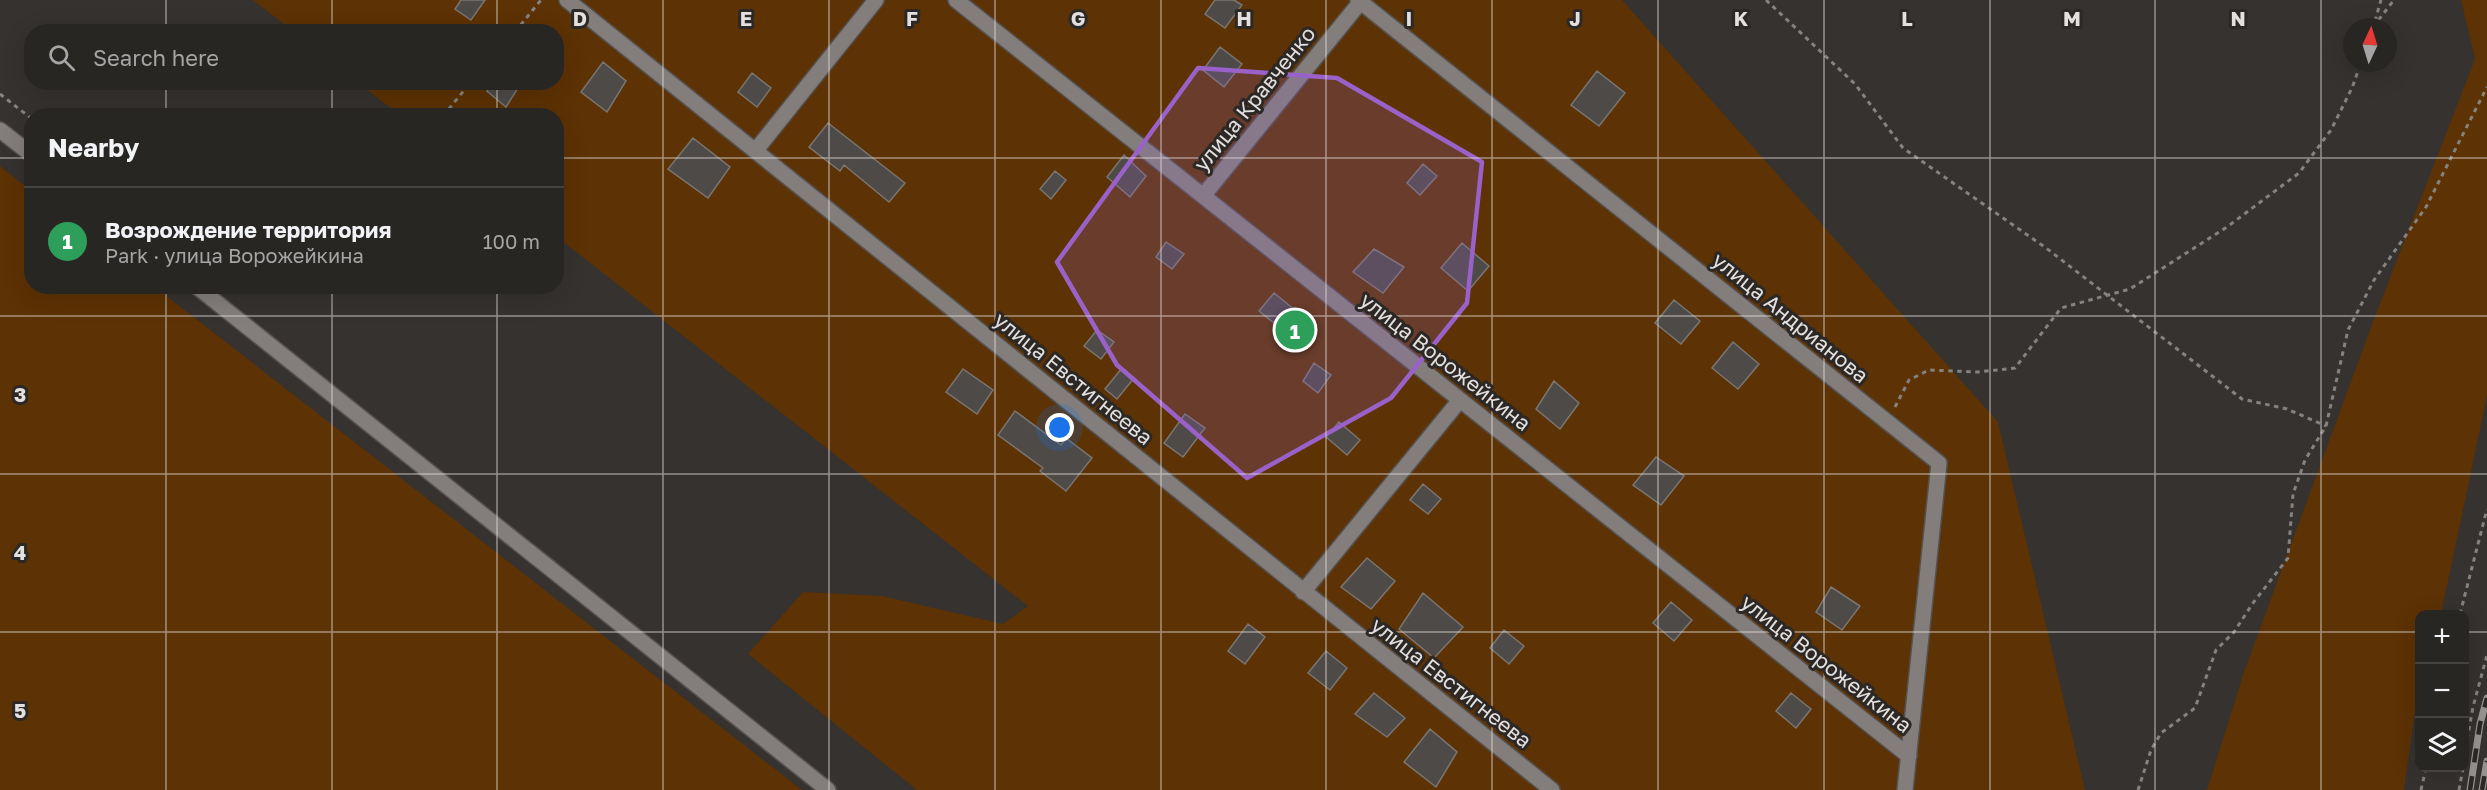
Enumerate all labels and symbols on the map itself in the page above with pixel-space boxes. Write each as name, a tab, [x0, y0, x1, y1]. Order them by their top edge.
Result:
text: D	[573, 6, 587, 30]
text: E	[740, 6, 752, 30]
text: F	[906, 6, 918, 30]
text: G	[1071, 6, 1085, 30]
text: H	[1236, 6, 1252, 30]
text: I	[1406, 6, 1412, 30]
text: J	[1569, 6, 1581, 30]
text: K	[1734, 6, 1749, 30]
text: L	[1901, 6, 1913, 30]
text: M	[2063, 6, 2081, 30]
text: N	[2230, 6, 2246, 30]
north arrow	[2343, 18, 2397, 72]
street label: улица Кравченко	[1188, 21, 1321, 176]
street label: улица Андрианова	[1707, 246, 1874, 388]
street label: улица Ворожейкина	[1355, 286, 1536, 436]
street label: улица Евстигнеева	[989, 306, 1158, 450]
pin: 1	[1276, 308, 1314, 352]
text: 3	[14, 382, 26, 406]
your location	[1045, 413, 1074, 442]
text: 4	[14, 540, 26, 564]
street label: улица Ворожейкина	[1736, 588, 1917, 738]
street label: улица Евстигнеева	[1366, 611, 1537, 753]
text: 5	[14, 698, 26, 722]

